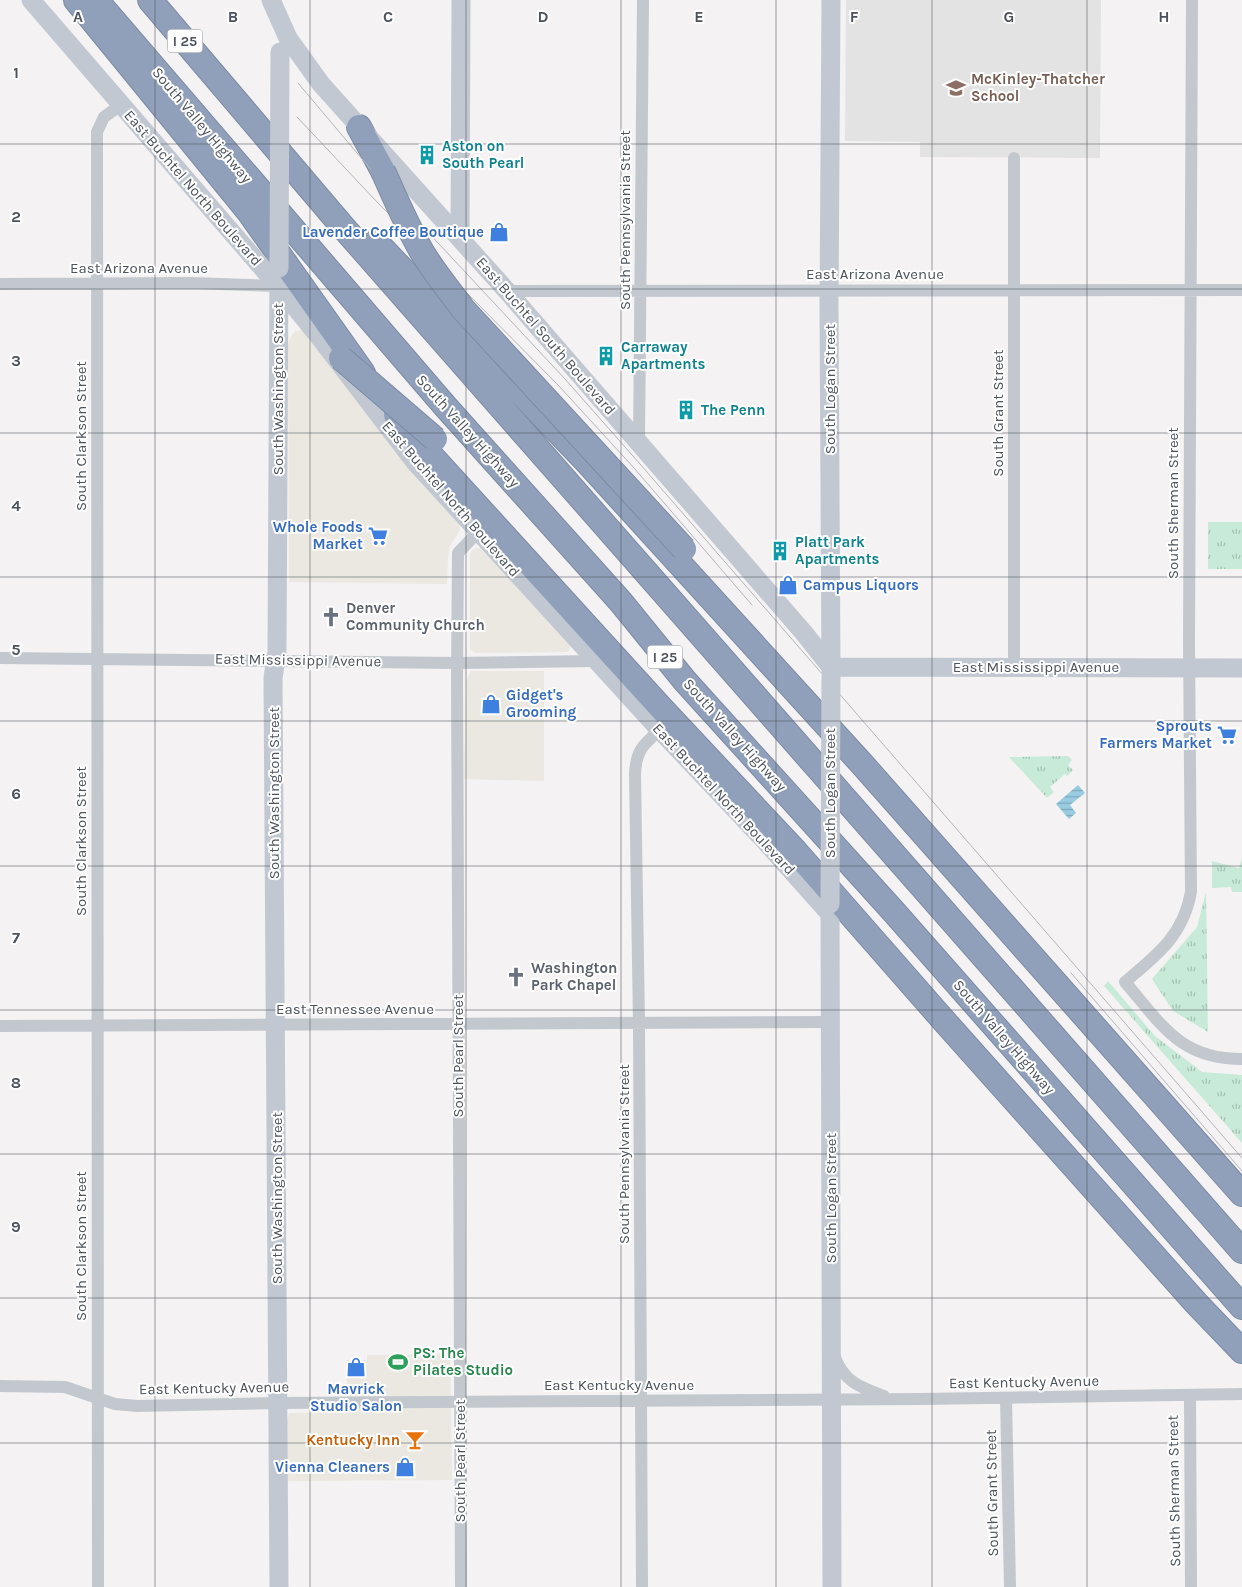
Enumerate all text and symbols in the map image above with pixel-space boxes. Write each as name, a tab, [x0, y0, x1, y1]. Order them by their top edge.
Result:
text: A	[73, 7, 83, 26]
text: B	[228, 7, 238, 26]
text: C	[383, 7, 393, 26]
text: D	[538, 7, 549, 26]
text: E	[694, 7, 704, 26]
text: F	[850, 7, 859, 26]
text: G	[1004, 7, 1014, 26]
text: H	[1158, 7, 1170, 26]
road number: I 25	[168, 29, 202, 52]
text: 1	[13, 63, 19, 82]
street label: South Valley Highway	[148, 63, 256, 187]
place label: McKinley-Thatcher School	[971, 70, 1105, 105]
school or university icon: McKinley-Thatcher School	[945, 77, 967, 99]
street label: East Buchtel North Boulevard	[120, 106, 266, 270]
street label: South Pennsylvania Street	[616, 130, 634, 310]
place label: Aston on South Pearl	[442, 137, 524, 172]
building icon: Aston on South Pearl	[416, 144, 438, 166]
text: 2	[11, 207, 21, 226]
shop icon: Lavender Coffee Boutique	[488, 221, 510, 243]
place label: Lavender Coffee Boutique	[302, 223, 484, 241]
street label: East Buchtel South Boulevard	[473, 253, 619, 419]
street label: East Arizona Avenue	[70, 259, 208, 277]
street label: East Arizona Avenue	[806, 265, 944, 283]
street label: South Washington Street	[269, 302, 287, 475]
street label: South Logan Street	[821, 323, 839, 454]
place label: Carraway Apartments	[621, 338, 706, 373]
building icon: Carraway Apartments	[595, 345, 617, 367]
street label: South Grant Street	[989, 349, 1007, 477]
text: 3	[11, 351, 21, 370]
street label: South Clarkson Street	[72, 361, 90, 511]
street label: South Valley Highway	[413, 371, 523, 491]
building icon: The Penn	[675, 399, 697, 421]
place label: The Penn	[701, 401, 765, 419]
street label: East Buchtel North Boulevard	[378, 417, 524, 581]
street label: South Sherman Street	[1164, 427, 1182, 579]
text: 4	[11, 496, 21, 515]
place label: Whole Foods Market	[273, 518, 363, 553]
supermarket icon: Whole Foods Market	[367, 525, 389, 547]
place label: Platt Park Apartments	[795, 533, 880, 568]
building icon: Platt Park Apartments	[769, 540, 791, 562]
shop icon: Campus Liquors	[777, 574, 799, 596]
place label: Campus Liquors	[803, 576, 919, 594]
place label: Denver Community Church	[346, 599, 485, 634]
church icon: Denver Community Church	[320, 606, 342, 628]
text: 5	[11, 640, 21, 659]
road number: I 25	[648, 646, 682, 669]
street label: East Mississippi Avenue	[215, 650, 381, 670]
street label: East Mississippi Avenue	[953, 658, 1119, 676]
street label: South Valley Highway	[680, 675, 790, 795]
place label: Gidget's Grooming	[506, 686, 577, 721]
shop icon: Gidget's Grooming	[480, 693, 502, 715]
street label: South Washington Street	[265, 706, 283, 879]
place label: Sprouts Farmers Market	[1099, 717, 1212, 752]
street label: East Buchtel North Boulevard	[649, 719, 799, 879]
supermarket icon: Sprouts Farmers Market	[1216, 724, 1238, 746]
street label: South Logan Street	[821, 727, 839, 858]
street label: South Clarkson Street	[72, 766, 90, 916]
text: 6	[11, 784, 21, 803]
text: 7	[12, 928, 20, 947]
place label: Washington Park Chapel	[531, 959, 617, 994]
church icon: Washington Park Chapel	[505, 966, 527, 988]
street label: South Valley Highway	[949, 976, 1059, 1098]
street label: South Pearl Street	[449, 994, 467, 1118]
street label: East Tennessee Avenue	[276, 1000, 434, 1018]
street label: South Pennsylvania Street	[615, 1064, 633, 1244]
text: 8	[11, 1073, 21, 1092]
street label: South Washington Street	[268, 1111, 286, 1284]
street label: South Logan Street	[822, 1132, 840, 1263]
street label: South Clarkson Street	[72, 1171, 90, 1321]
text: 9	[11, 1217, 21, 1236]
place label: PS: The Pilates Studio	[413, 1344, 513, 1379]
sports icon: PS: The Pilates Studio	[387, 1351, 409, 1373]
shop icon: Mavrick Studio Salon	[345, 1356, 367, 1378]
street label: East Kentucky Avenue	[949, 1372, 1099, 1392]
street label: East Kentucky Avenue	[544, 1376, 694, 1394]
street label: East Kentucky Avenue	[139, 1378, 289, 1398]
place label: Mavrick Studio Salon	[310, 1380, 402, 1415]
street label: South Pearl Street	[451, 1399, 469, 1523]
street label: South Sherman Street	[1164, 1415, 1184, 1567]
bar icon: Kentucky Inn	[404, 1429, 426, 1451]
street label: South Grant Street	[982, 1429, 1002, 1557]
place label: Kentucky Inn	[306, 1431, 400, 1449]
shop icon: Vienna Cleaners	[394, 1456, 416, 1478]
place label: Vienna Cleaners	[275, 1458, 390, 1476]

